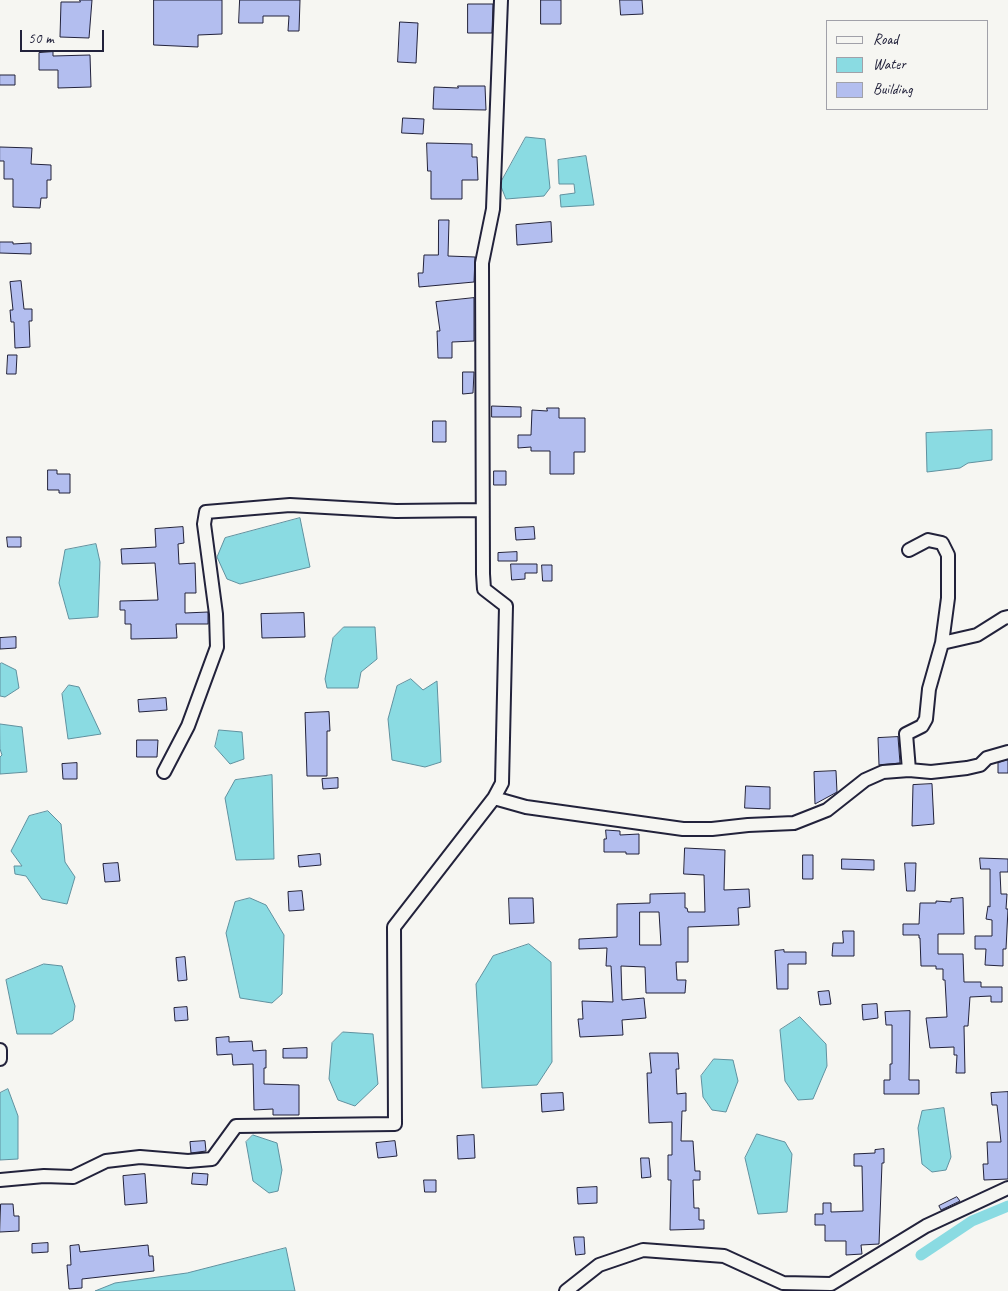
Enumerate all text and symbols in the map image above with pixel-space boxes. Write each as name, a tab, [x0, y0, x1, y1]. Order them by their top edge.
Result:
scale bar	[22, 20, 106, 52]
legend	[826, 20, 988, 110]
text: 50 m	[28, 29, 54, 48]
text: Road	[873, 30, 898, 49]
text: Water	[873, 55, 906, 74]
text: Building	[873, 80, 912, 99]

